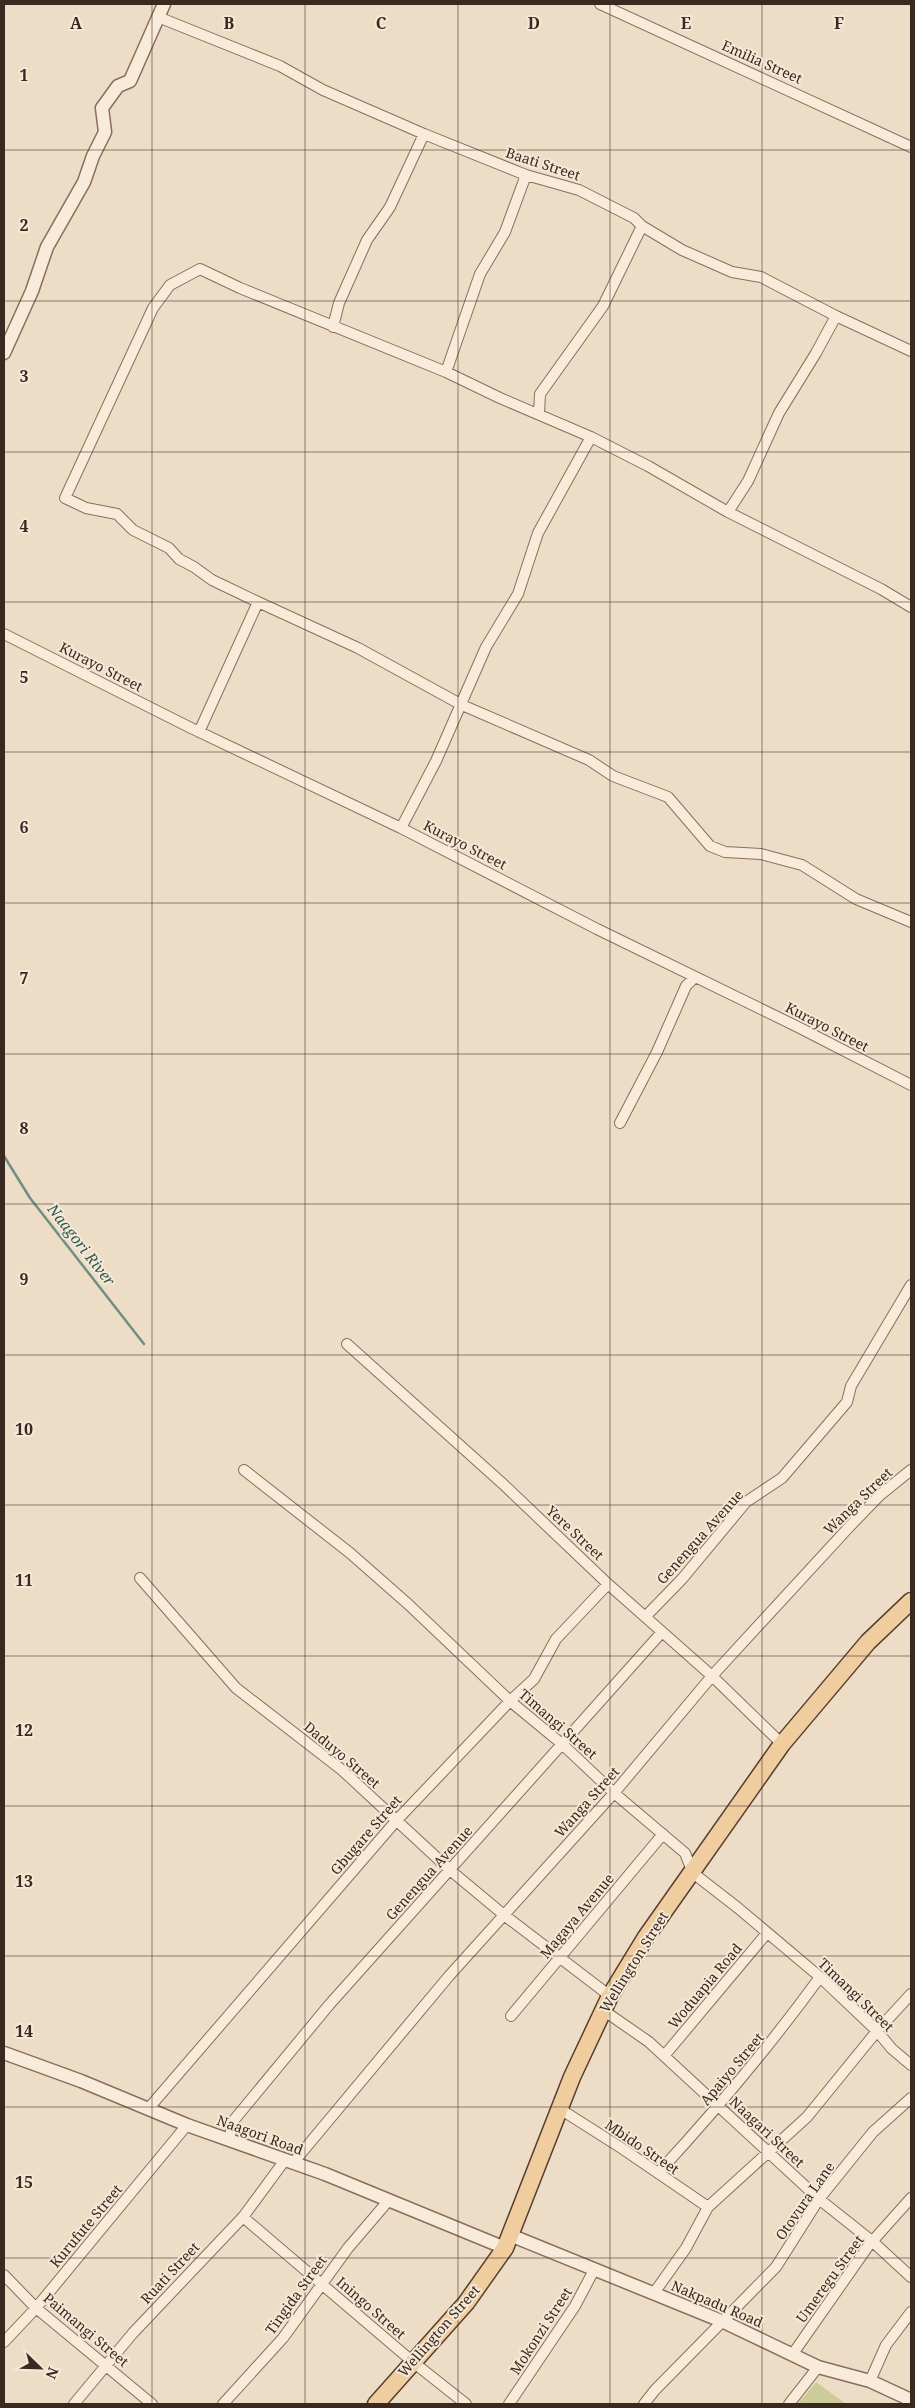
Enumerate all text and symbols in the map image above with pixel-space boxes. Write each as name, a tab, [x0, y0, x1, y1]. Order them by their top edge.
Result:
text: A	[70, 12, 83, 34]
text: B	[224, 12, 235, 34]
text: C	[376, 12, 387, 34]
text: D	[528, 12, 540, 34]
text: E	[681, 12, 691, 34]
text: F	[834, 12, 844, 34]
street label: Emilia Street	[719, 35, 805, 88]
text: 1	[19, 64, 29, 86]
street label: Baati Street	[504, 143, 583, 184]
text: 2	[19, 214, 29, 236]
text: 3	[19, 365, 29, 387]
text: 4	[19, 515, 29, 537]
street label: Kurayo Street	[56, 637, 146, 696]
text: 5	[19, 666, 29, 688]
street label: Kurayo Street	[420, 815, 510, 874]
text: 6	[19, 816, 29, 838]
text: 7	[19, 967, 29, 989]
street label: Kurayo Street	[782, 997, 872, 1056]
text: 8	[19, 1117, 29, 1139]
water label: Naagori River	[43, 1199, 121, 1290]
text: 9	[19, 1268, 29, 1290]
text: 10	[15, 1418, 33, 1440]
street label: Wanga Street	[819, 1463, 896, 1538]
street label: Genengua Avenue	[652, 1485, 747, 1588]
street label: Yere Street	[542, 1500, 608, 1564]
text: 11	[15, 1569, 33, 1591]
street label: Timangi Street	[515, 1684, 602, 1763]
street label: Daduyo Street	[300, 1717, 385, 1792]
text: 12	[15, 1719, 33, 1741]
street label: Wanga Street	[550, 1762, 623, 1841]
street label: Gbugare Street	[326, 1791, 406, 1879]
street label: Genengua Avenue	[381, 1821, 476, 1924]
street label: Magaya Avenue	[535, 1869, 618, 1962]
text: 13	[15, 1870, 33, 1892]
street label: Wellington Street	[595, 1908, 672, 2016]
street label: Woduapia Road	[663, 1939, 746, 2032]
street label: Timangi Street	[815, 1954, 898, 2036]
text: 14	[15, 2020, 33, 2042]
street label: Apaiyo Street	[696, 2028, 768, 2109]
street label: Naagari Street	[726, 2092, 809, 2171]
street label: Naagori Road	[214, 2110, 306, 2159]
street label: Mbido Street	[601, 2115, 683, 2178]
street label: Otovura Lane	[771, 2158, 839, 2244]
text: 15	[15, 2171, 33, 2193]
street label: Kurufute Street	[45, 2180, 126, 2271]
street label: Umeregu Street	[791, 2231, 868, 2326]
street label: Ruati Street	[136, 2238, 203, 2308]
street label: Tingida Street	[260, 2251, 331, 2338]
street label: Iningo Street	[333, 2272, 410, 2343]
street label: Nakpadu Road	[668, 2276, 766, 2332]
street label: Wellington Street	[393, 2281, 484, 2381]
street label: Mokonzi Street	[505, 2283, 576, 2378]
street label: Paimangi Street	[40, 2288, 133, 2371]
north arrow	[15, 2343, 65, 2393]
text: N	[42, 2364, 63, 2382]

